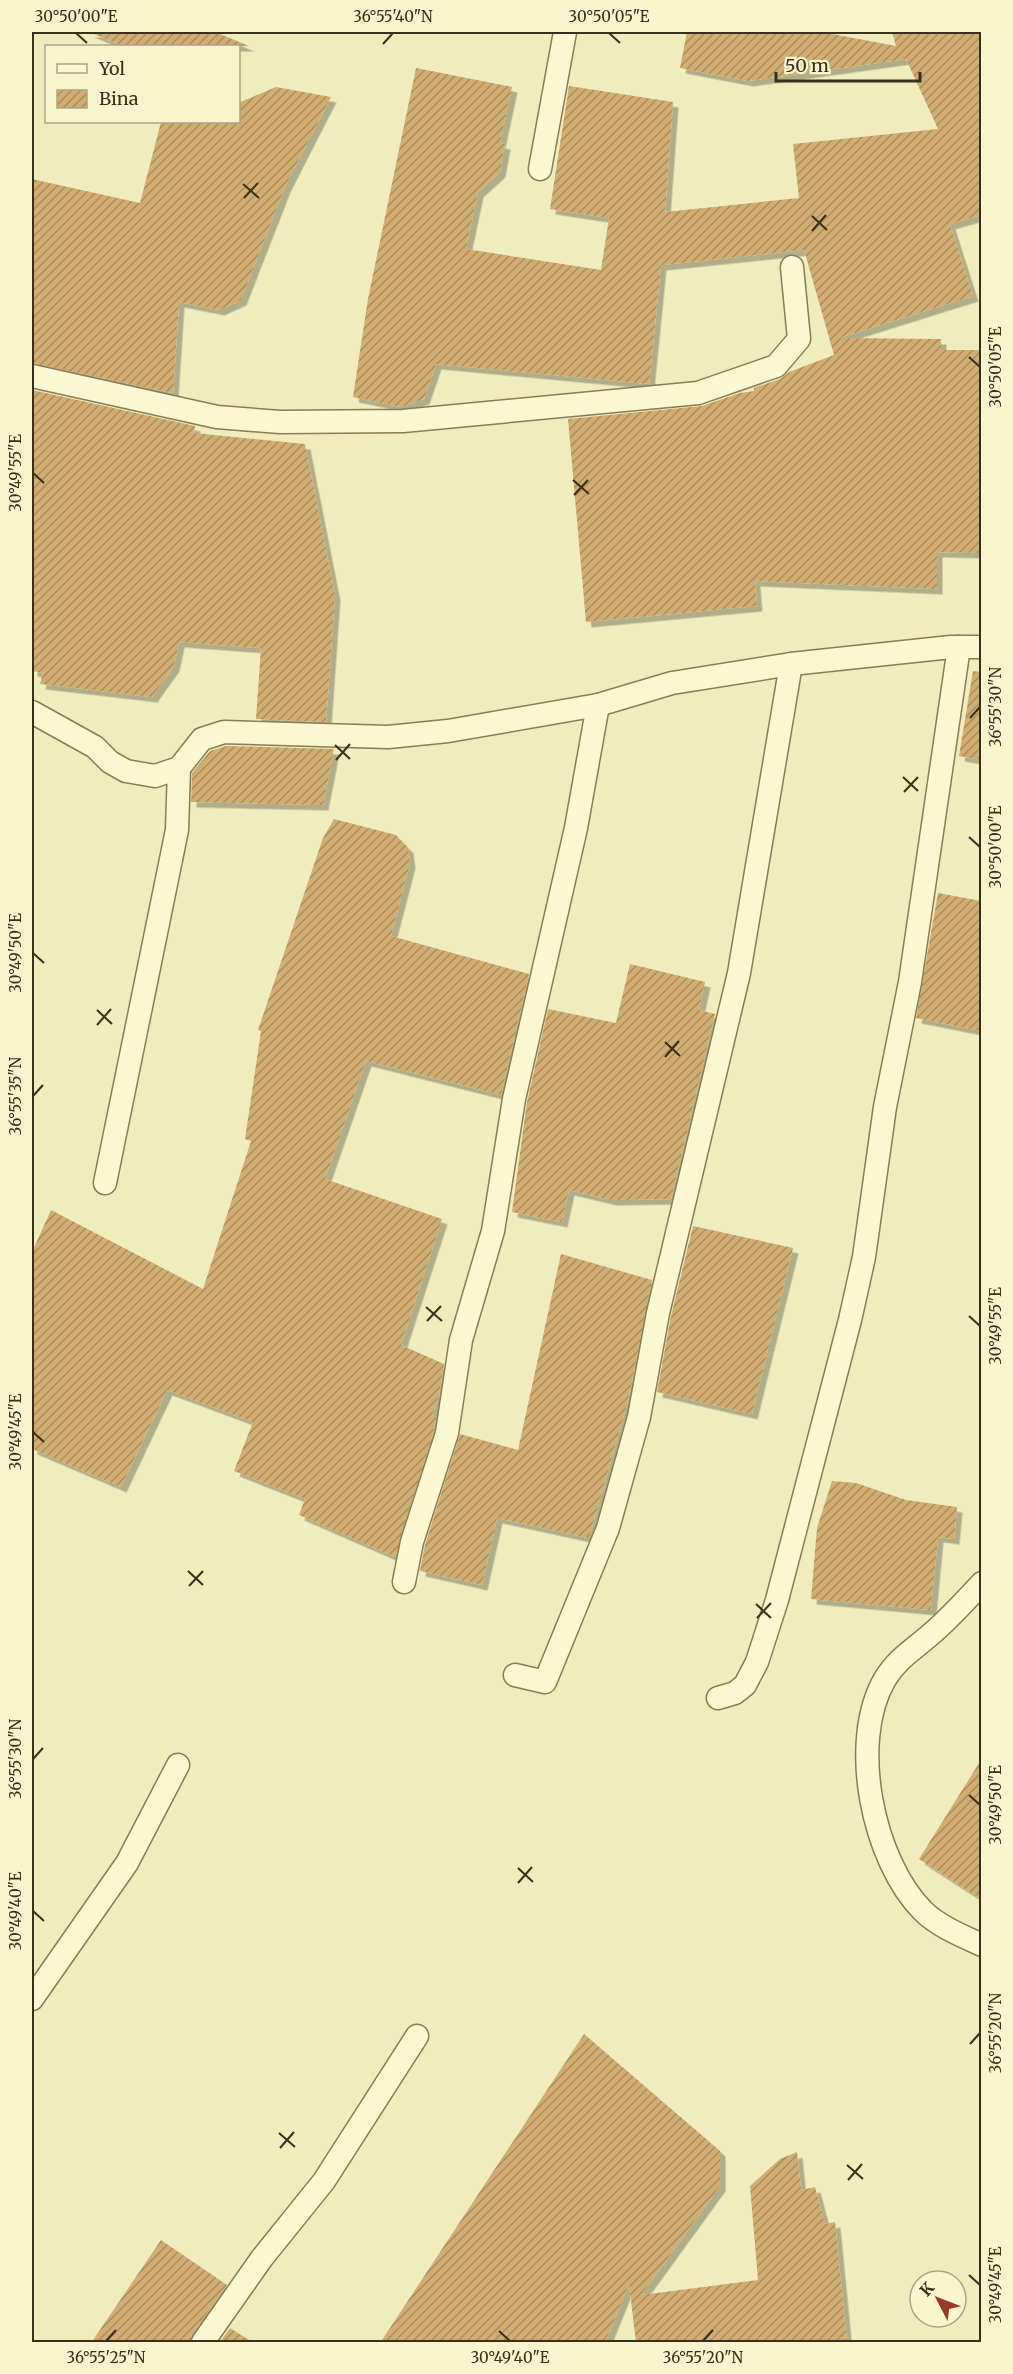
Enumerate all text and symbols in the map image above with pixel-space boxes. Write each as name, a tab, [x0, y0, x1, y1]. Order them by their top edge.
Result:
text: 30°50'00"E	[35, 7, 118, 26]
text: 36°55'40"N	[353, 7, 433, 26]
text: 30°50'05"E	[569, 7, 650, 26]
legend	[45, 45, 240, 123]
scale bar	[776, 45, 920, 83]
text: 50 m	[785, 54, 829, 77]
text: Yol	[98, 57, 125, 80]
text: Bina	[99, 87, 139, 110]
text: 30°50'05"E	[986, 326, 1005, 407]
text: 30°49'55"E	[6, 434, 25, 512]
text: 36°55'30"N	[986, 667, 1005, 747]
text: 30°50'00"E	[986, 805, 1005, 888]
text: 30°49'50"E	[6, 913, 25, 993]
text: 36°55'35"N	[6, 1056, 25, 1135]
text: 30°49'55"E	[986, 1287, 1005, 1365]
text: 30°49'45"E	[6, 1393, 25, 1470]
text: 36°55'30"N	[6, 1719, 25, 1799]
text: 30°49'50"E	[986, 1765, 1005, 1845]
text: 30°49'40"E	[6, 1871, 25, 1950]
text: 36°55'20"N	[986, 1992, 1005, 2073]
text: 30°49'45"E	[986, 2246, 1005, 2323]
north arrow	[908, 2269, 968, 2329]
text: K	[915, 2278, 938, 2300]
text: 36°55'25"N	[67, 2348, 146, 2367]
text: 30°49'40"E	[471, 2348, 550, 2367]
text: 36°55'20"N	[663, 2348, 744, 2367]

